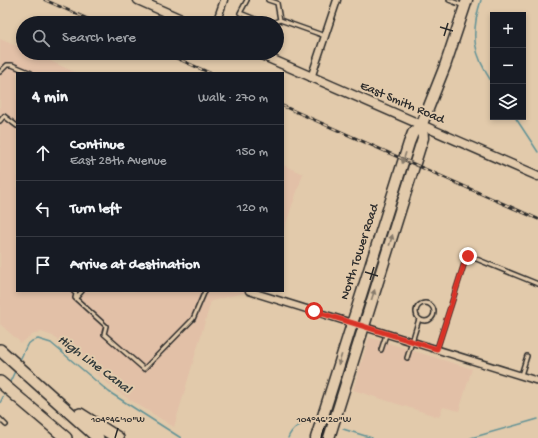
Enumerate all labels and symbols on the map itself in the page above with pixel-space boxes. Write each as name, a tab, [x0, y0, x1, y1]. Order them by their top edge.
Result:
street label: East Smith Road	[357, 78, 448, 128]
one-way arrow	[401, 152, 407, 164]
street label: North Tower Road	[337, 201, 383, 302]
one-way arrow	[388, 234, 394, 246]
route end	[459, 247, 477, 265]
one-way arrow	[371, 289, 377, 301]
route start	[305, 302, 323, 320]
water label: High Line Canal	[54, 332, 135, 399]
one-way arrow	[337, 354, 343, 366]
text: 104°46'10"W	[90, 414, 145, 426]
text: 104°46'20"W	[296, 414, 352, 426]

